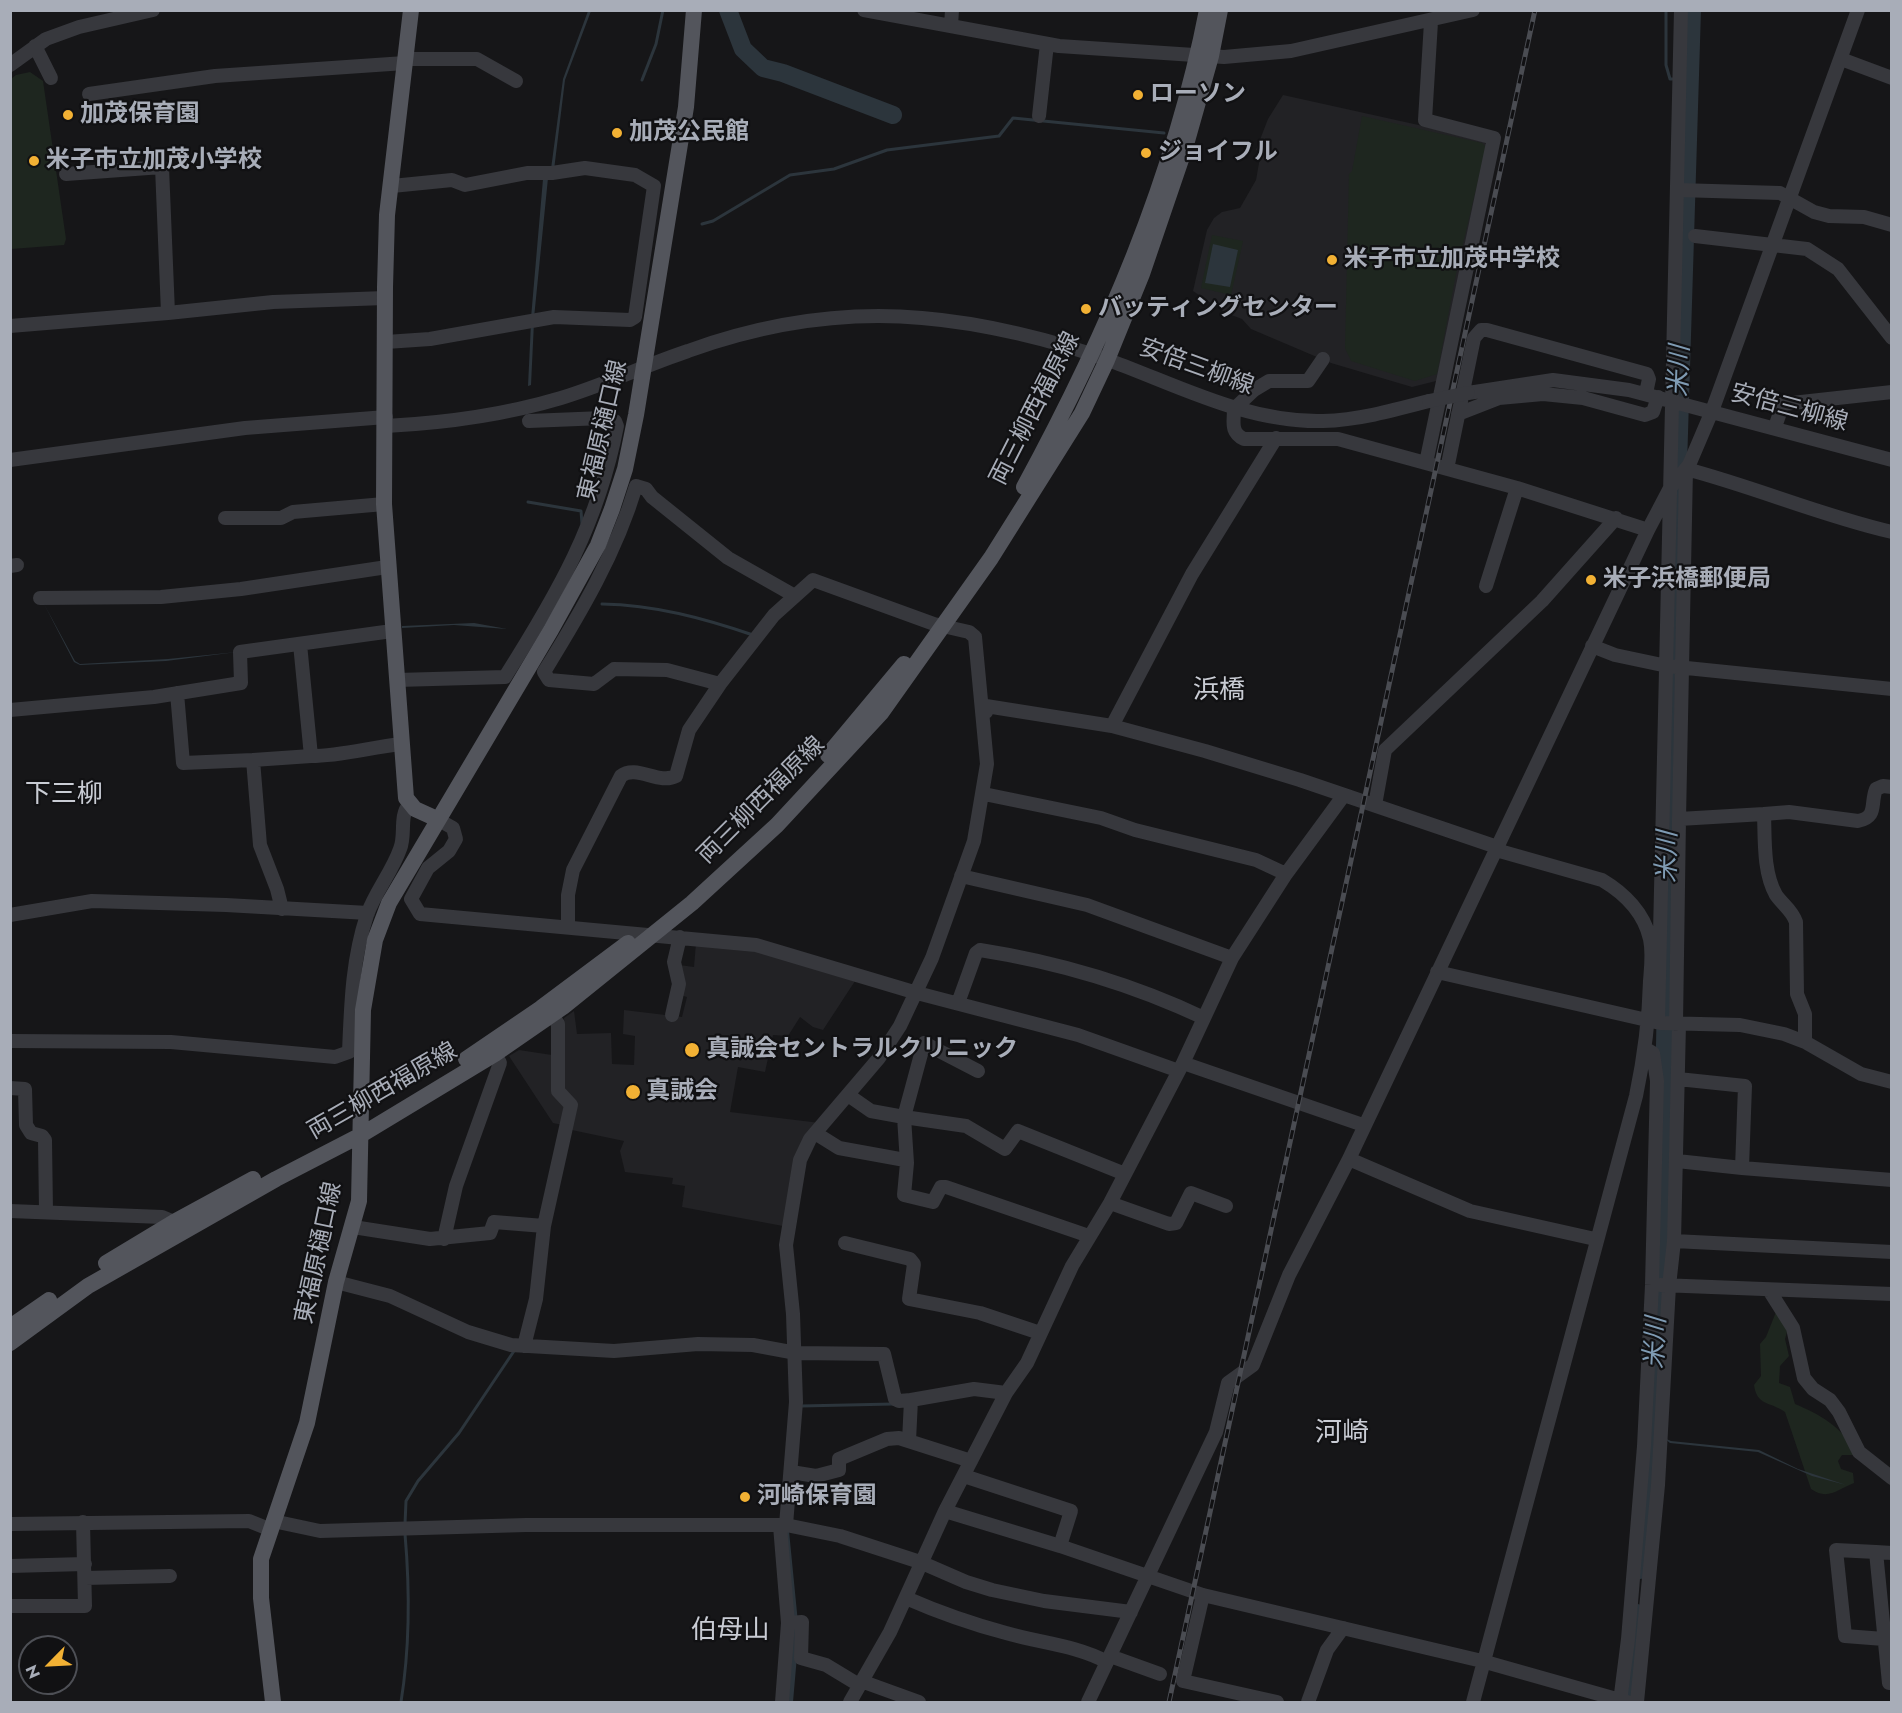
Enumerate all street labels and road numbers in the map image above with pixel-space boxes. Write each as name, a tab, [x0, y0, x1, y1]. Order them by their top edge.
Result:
street label: 両三柳西福原線	[985, 328, 1087, 490]
street label: 安倍三柳線	[1135, 334, 1257, 402]
street label: 東福原樋口線	[574, 358, 634, 504]
street label: 安倍三柳線	[1727, 380, 1851, 438]
street label: 両三柳西福原線	[692, 731, 832, 871]
street label: 両三柳西福原線	[303, 1038, 463, 1146]
street label: 東福原樋口線	[291, 1180, 349, 1326]

